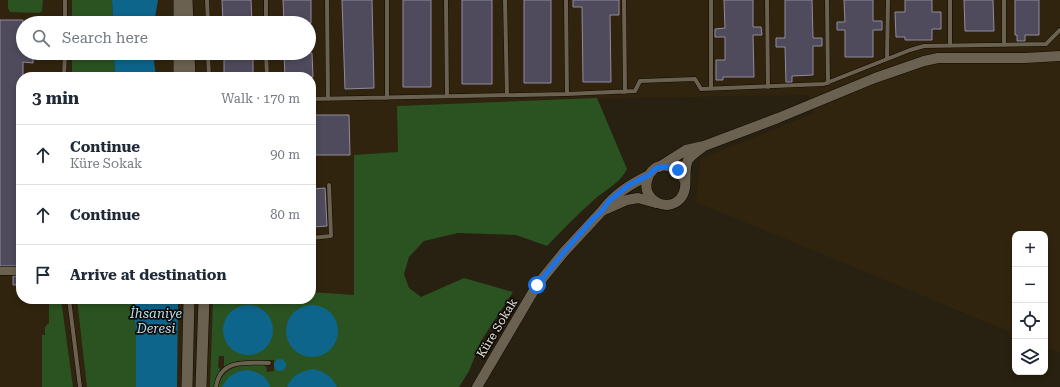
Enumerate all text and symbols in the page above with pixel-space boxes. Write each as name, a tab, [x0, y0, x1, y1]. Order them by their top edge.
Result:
search box	[16, 16, 316, 60]
icon: search	[30, 27, 52, 49]
text: Search here	[62, 29, 148, 47]
text: 3 min	[32, 88, 79, 108]
text: Walk · 170 m	[221, 91, 300, 106]
text: Continue	[70, 138, 140, 156]
icon: ahead	[32, 144, 54, 166]
text: 90 m	[270, 147, 300, 162]
text: Küre Sokak	[70, 156, 142, 171]
route end	[669, 161, 687, 179]
icon: ahead	[32, 204, 54, 226]
text: Continue	[70, 206, 140, 224]
text: 80 m	[270, 207, 300, 222]
map controls	[1012, 231, 1048, 375]
button: +	[1012, 231, 1048, 267]
icon: arrive	[32, 264, 54, 286]
text: Arrive at destination	[70, 266, 226, 284]
button: −	[1012, 267, 1048, 303]
route start	[528, 276, 546, 294]
street label: Küre Sokak	[474, 296, 520, 360]
button: locate	[1012, 303, 1048, 339]
water label: İhsaniye Deresi	[129, 306, 183, 336]
button: layers	[1012, 339, 1048, 375]

